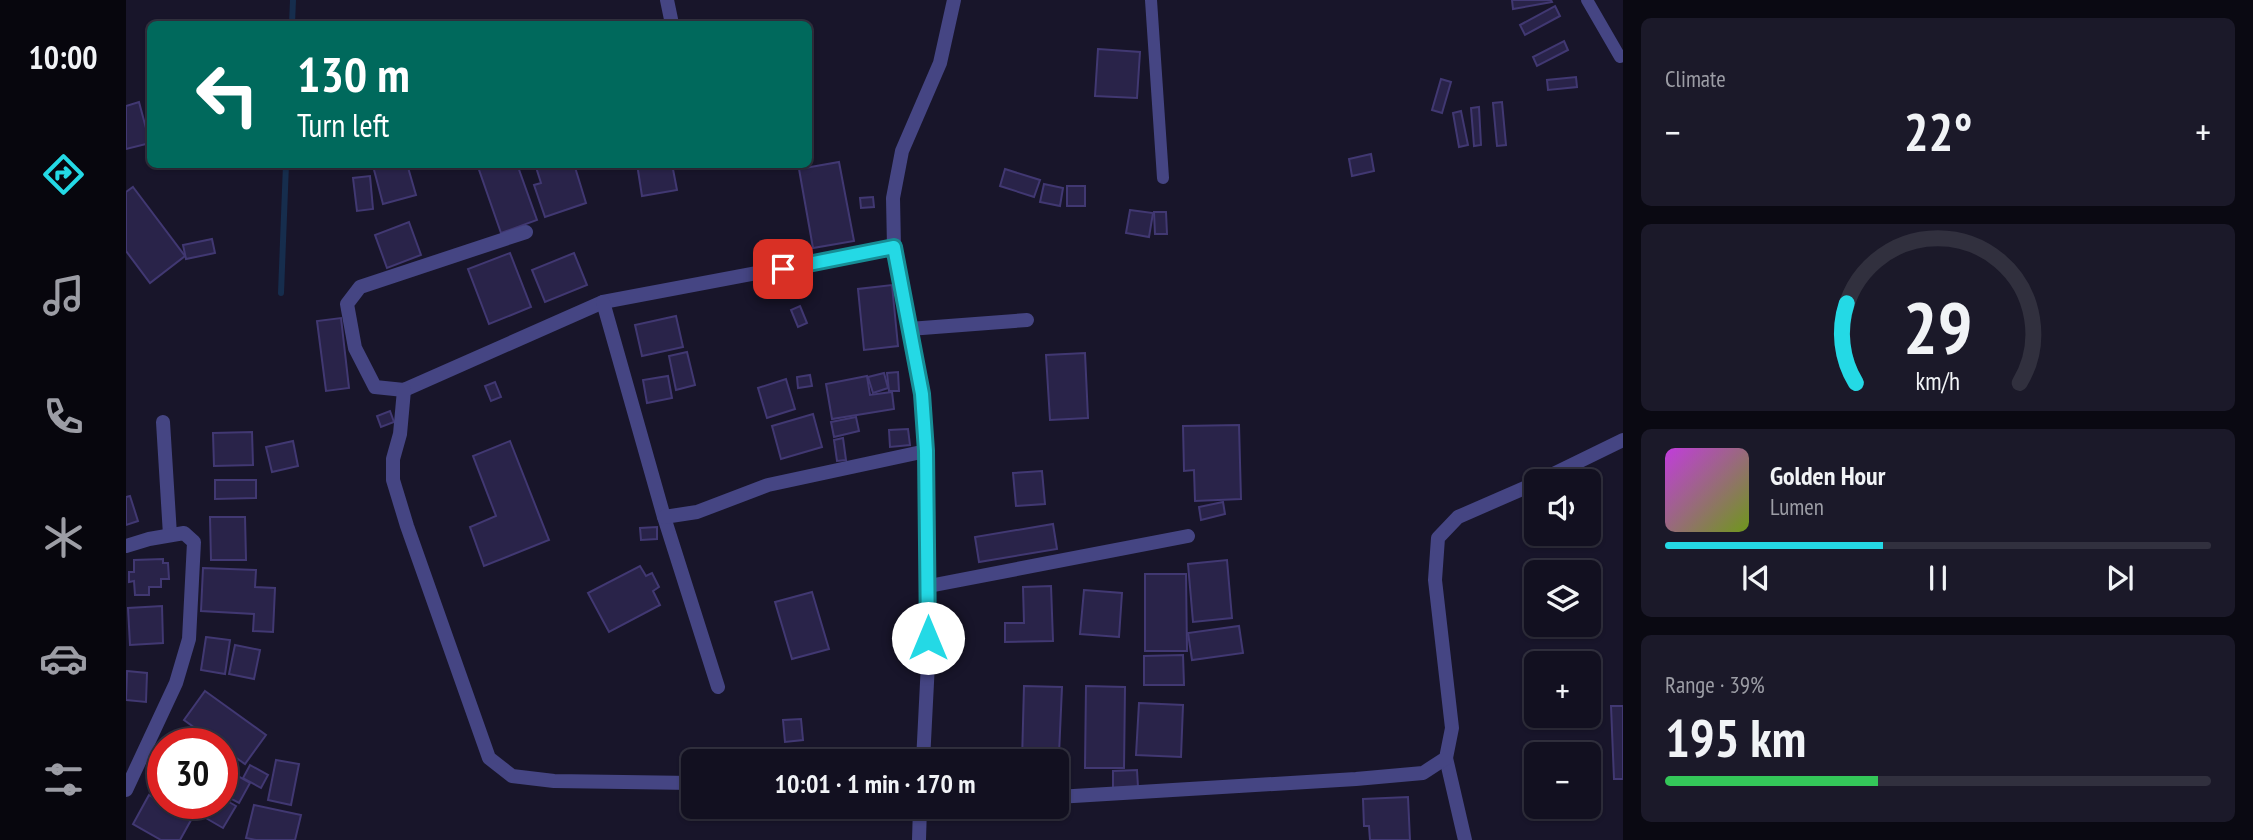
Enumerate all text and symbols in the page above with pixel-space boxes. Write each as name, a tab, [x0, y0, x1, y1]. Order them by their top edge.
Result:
text: 10:00	[28, 36, 98, 78]
text: 130 m	[297, 42, 410, 106]
icon: left	[182, 49, 273, 140]
text: Climate	[1665, 64, 1726, 93]
text: 22°	[1904, 98, 1972, 165]
text: Turn left	[297, 104, 389, 146]
text: −	[1665, 107, 1681, 156]
text: +	[2195, 107, 2211, 156]
icon: directions	[39, 150, 88, 199]
pin	[753, 239, 813, 299]
icon: arrive	[764, 250, 802, 288]
icon: music	[39, 271, 88, 320]
text: 29	[1903, 280, 1973, 374]
text: km/h	[1916, 365, 1960, 397]
icon: phone	[39, 392, 88, 441]
text: Golden Hour	[1770, 459, 1885, 492]
map controls	[1524, 469, 1601, 819]
button: sound	[1524, 469, 1601, 546]
text: Lumen	[1770, 492, 1824, 521]
icon: climate	[39, 513, 88, 562]
icon: previous	[1737, 559, 1775, 597]
icon: pause	[1919, 559, 1957, 597]
icon: next	[2101, 559, 2139, 597]
button: layers	[1524, 560, 1601, 637]
position arrow	[891, 601, 965, 675]
icon: car	[39, 634, 88, 683]
button: +	[1524, 651, 1601, 728]
text: Range · 39%	[1665, 670, 1765, 699]
text: 195 km	[1665, 704, 1806, 771]
speed limit sign: 30	[147, 728, 238, 819]
button: −	[1524, 742, 1601, 819]
icon: filters	[39, 755, 88, 804]
text: 10:01 · 1 min · 170 m	[775, 767, 975, 800]

